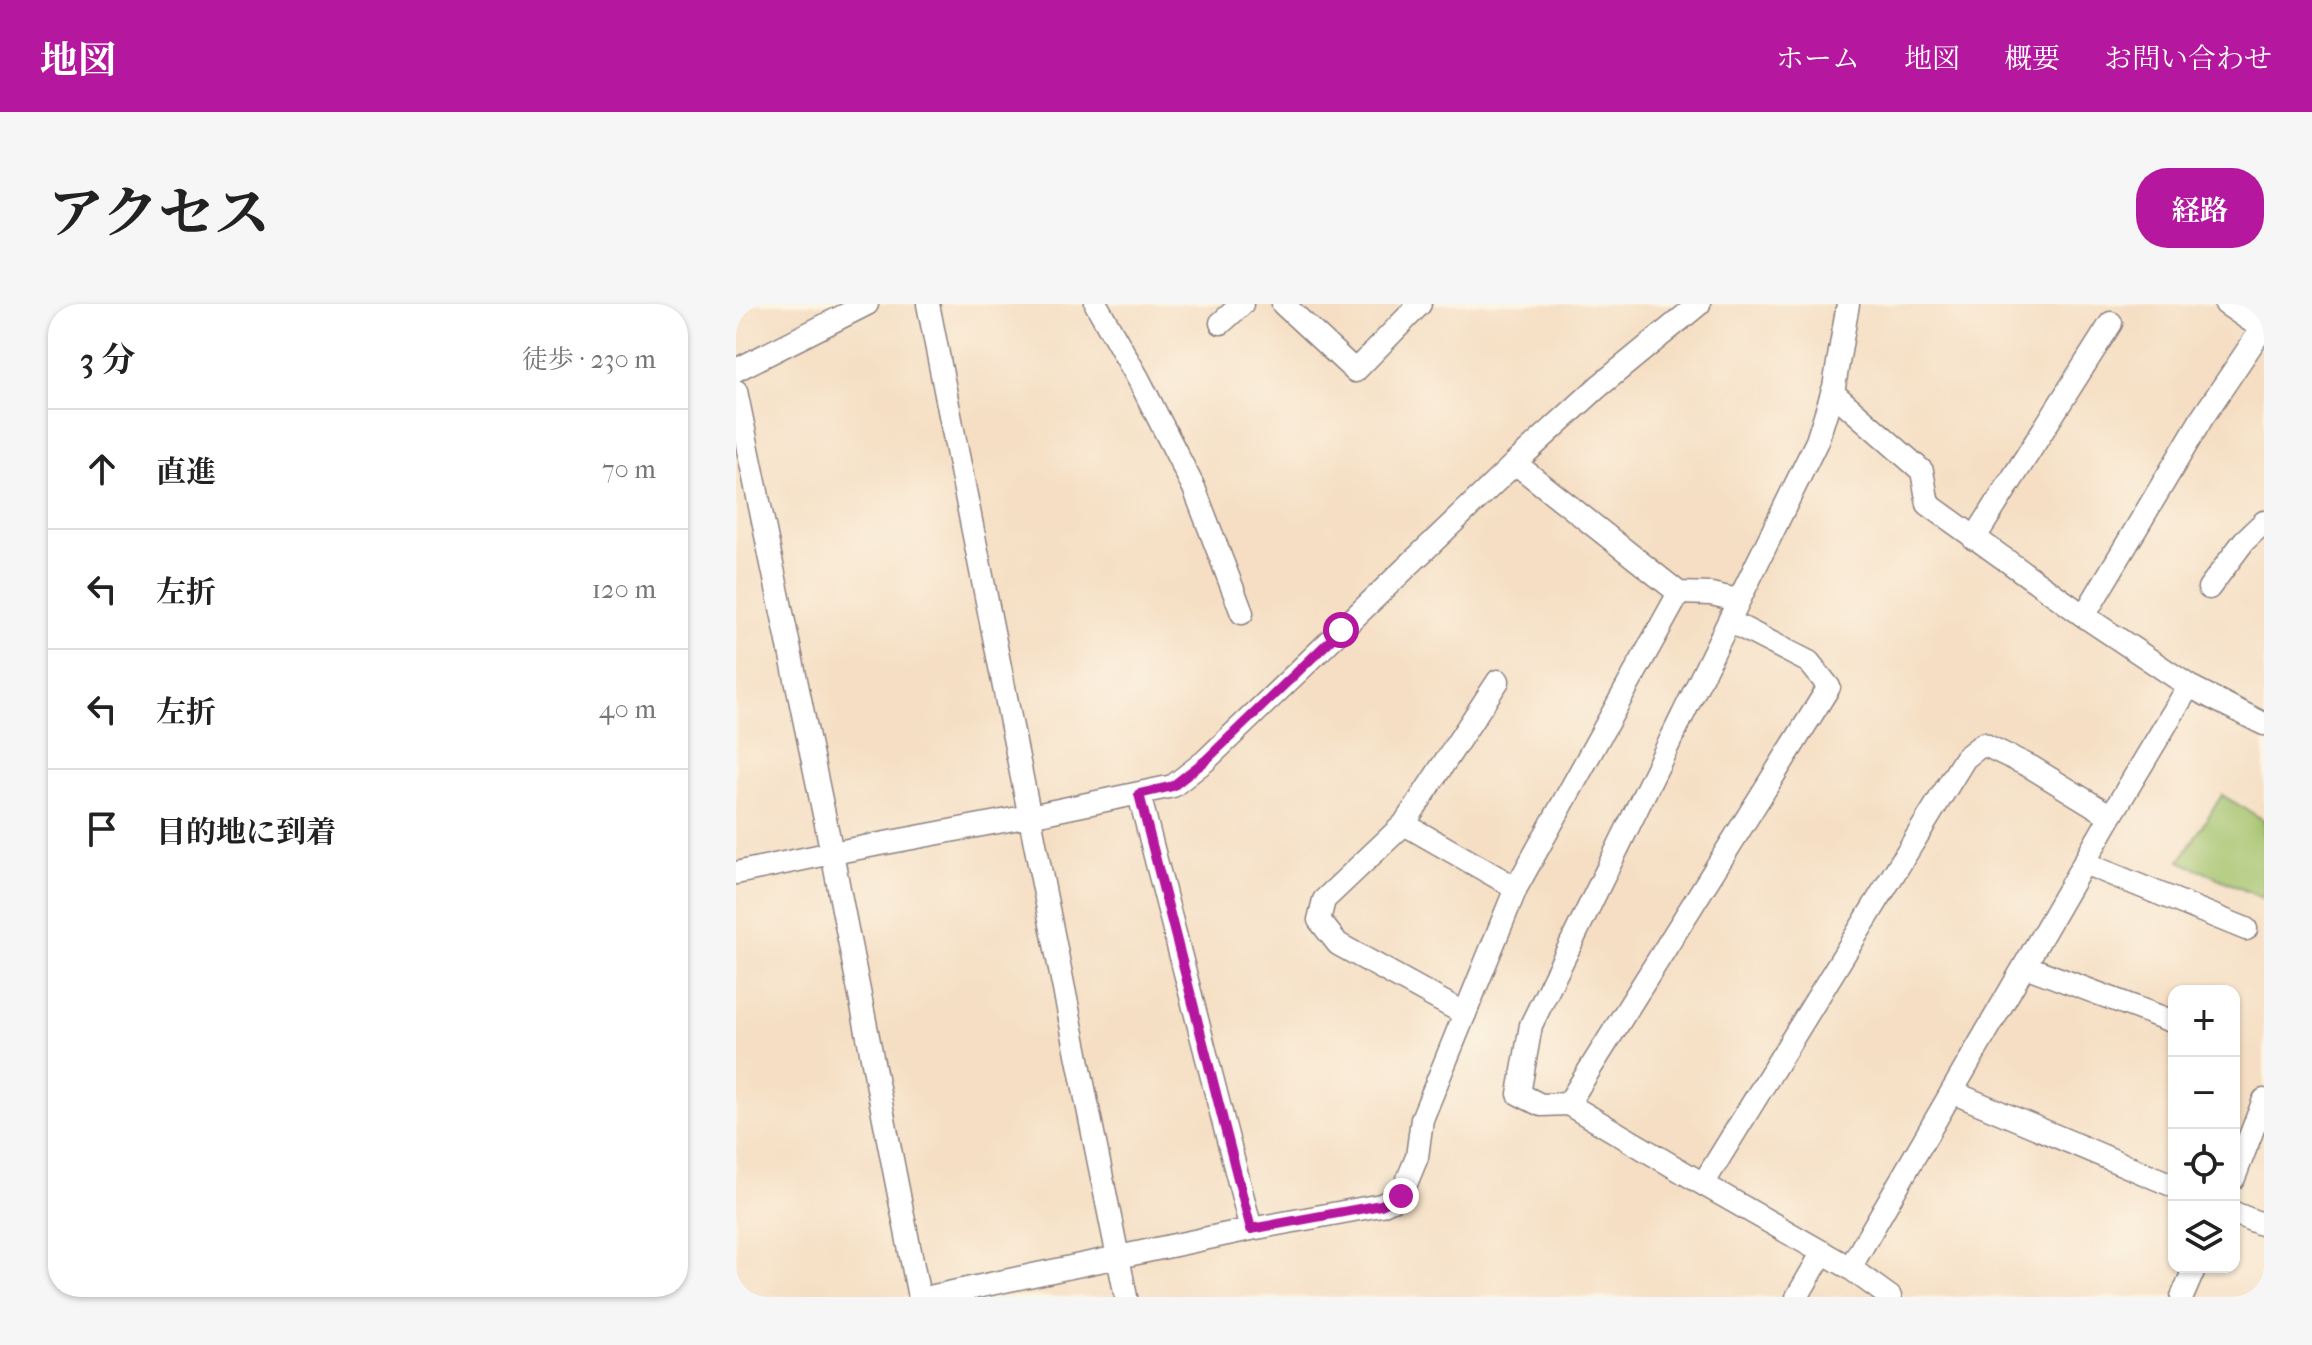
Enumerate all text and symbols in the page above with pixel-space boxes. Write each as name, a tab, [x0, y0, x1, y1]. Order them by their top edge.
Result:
text: 地図	[40, 38, 116, 83]
text: ホーム	[1776, 42, 1860, 75]
text: 地図	[1904, 42, 1960, 75]
text: 概要	[2004, 42, 2060, 75]
text: お問い合わせ	[2104, 42, 2272, 75]
button: 経路	[2136, 168, 2264, 248]
text: アクセス	[48, 181, 270, 246]
text: 3 分	[80, 340, 135, 380]
text: 徒歩 · 230 m	[522, 344, 656, 375]
icon: ahead	[80, 447, 124, 491]
text: 70 m	[602, 454, 656, 485]
text: 直進	[156, 455, 216, 490]
icon: left	[80, 567, 124, 611]
text: 120 m	[592, 574, 656, 605]
text: 左折	[156, 575, 216, 610]
route start	[1323, 612, 1359, 648]
icon: left	[80, 687, 124, 731]
text: 40 m	[599, 694, 656, 725]
text: 左折	[156, 695, 216, 730]
icon: arrive	[80, 807, 124, 851]
text: 目的地に到着	[156, 815, 336, 850]
map controls	[2168, 985, 2240, 1273]
button: +	[2168, 985, 2240, 1057]
button: −	[2168, 1057, 2240, 1129]
button: locate	[2168, 1129, 2240, 1201]
route end	[1383, 1178, 1419, 1214]
button: layers	[2168, 1201, 2240, 1273]

